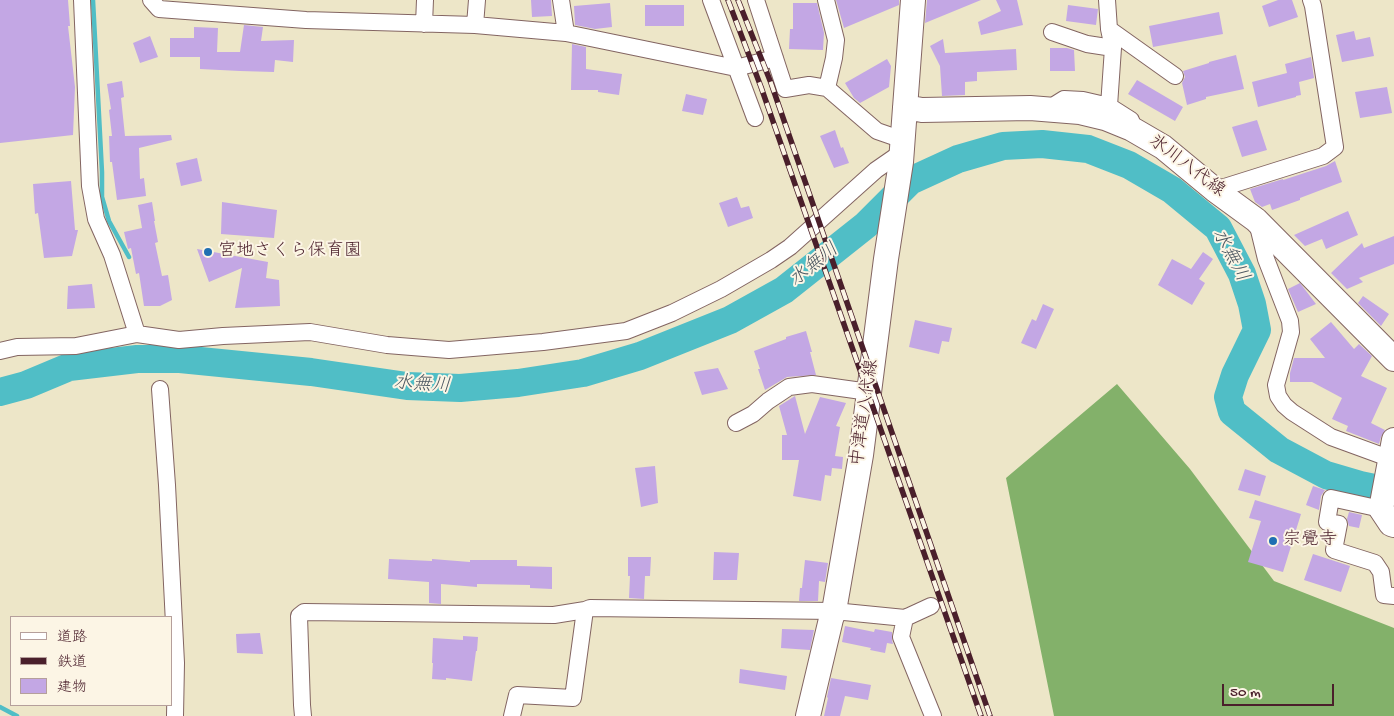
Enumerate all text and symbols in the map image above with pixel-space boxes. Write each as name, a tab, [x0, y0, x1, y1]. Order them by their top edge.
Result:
street label: 氷川八代線	[1144, 131, 1228, 203]
water label: 水無川	[1206, 225, 1252, 287]
water label: 水無川	[786, 239, 844, 293]
place label: 宮地さくら保育園	[218, 241, 362, 263]
marker: 宮地さくら保育園	[202, 246, 214, 258]
street label: 中津道八代線	[848, 358, 884, 468]
water label: 水無川	[393, 373, 451, 399]
place label: 宗覺寺	[1283, 530, 1337, 552]
marker: 宗覺寺	[1267, 535, 1279, 547]
legend	[10, 616, 172, 706]
text: 道路	[57, 629, 87, 647]
text: 鉄道	[57, 654, 87, 672]
scale bar	[1224, 674, 1336, 706]
text: 建物	[57, 679, 87, 697]
text: 50 m	[1230, 684, 1261, 702]

